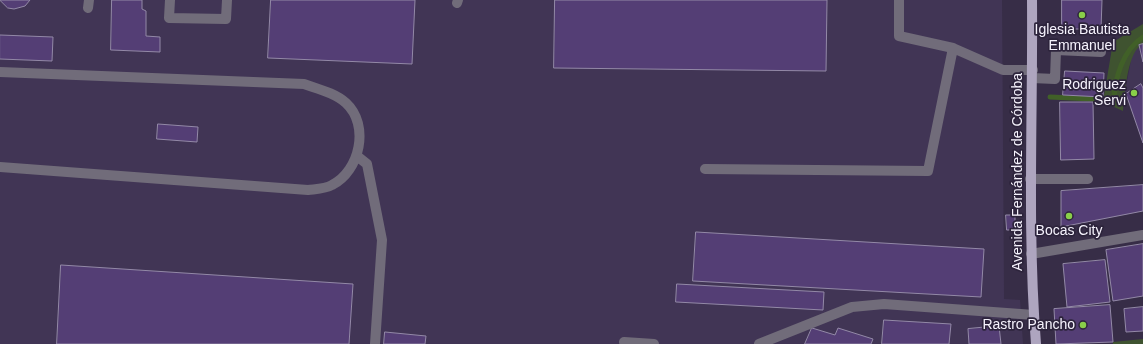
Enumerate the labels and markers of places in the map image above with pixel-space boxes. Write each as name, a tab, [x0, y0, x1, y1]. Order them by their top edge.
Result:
marker: Iglesia Bautista Emmanuel	[1077, 10, 1087, 20]
place label: Iglesia Bautista Emmanuel	[1035, 22, 1129, 54]
place label: Rodriguez Servi	[1062, 77, 1126, 110]
marker: Rodriguez Servi	[1129, 88, 1139, 98]
marker: Bocas City	[1064, 211, 1074, 221]
place label: Bocas City	[1036, 223, 1102, 239]
place label: Rastro Pancho	[982, 317, 1075, 333]
marker: Rastro Pancho	[1078, 320, 1088, 330]

